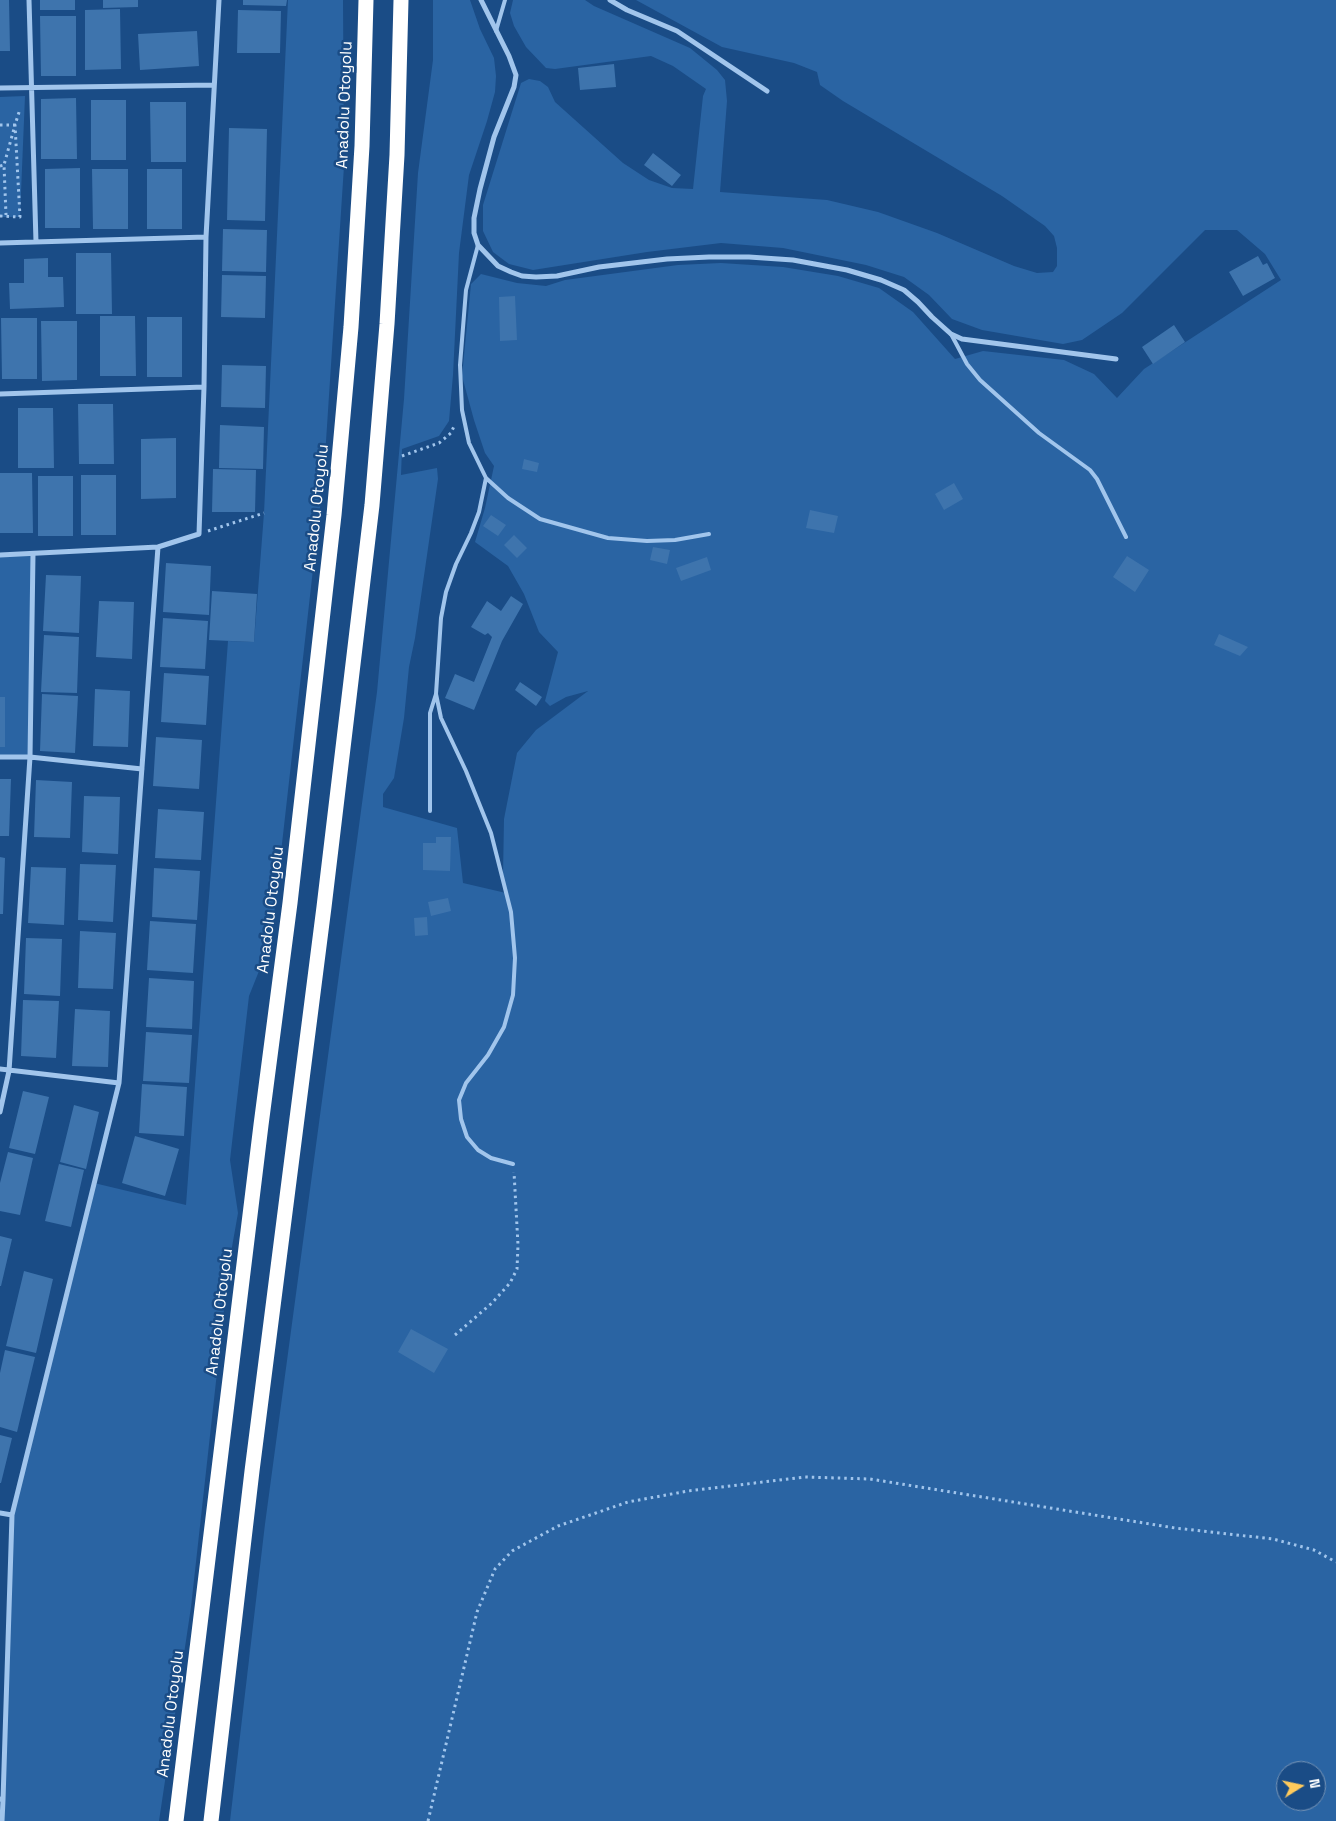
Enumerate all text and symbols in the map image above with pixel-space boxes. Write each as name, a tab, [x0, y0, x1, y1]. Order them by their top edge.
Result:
street label: Anadolu Otoyolu	[333, 41, 357, 169]
street label: Anadolu Otoyolu	[301, 443, 333, 573]
street label: Anadolu Otoyolu	[254, 845, 288, 975]
street label: Anadolu Otoyolu	[203, 1247, 237, 1377]
street label: Anadolu Otoyolu	[154, 1649, 188, 1779]
north arrow	[1276, 1761, 1326, 1811]
text: N	[1305, 1777, 1324, 1790]

